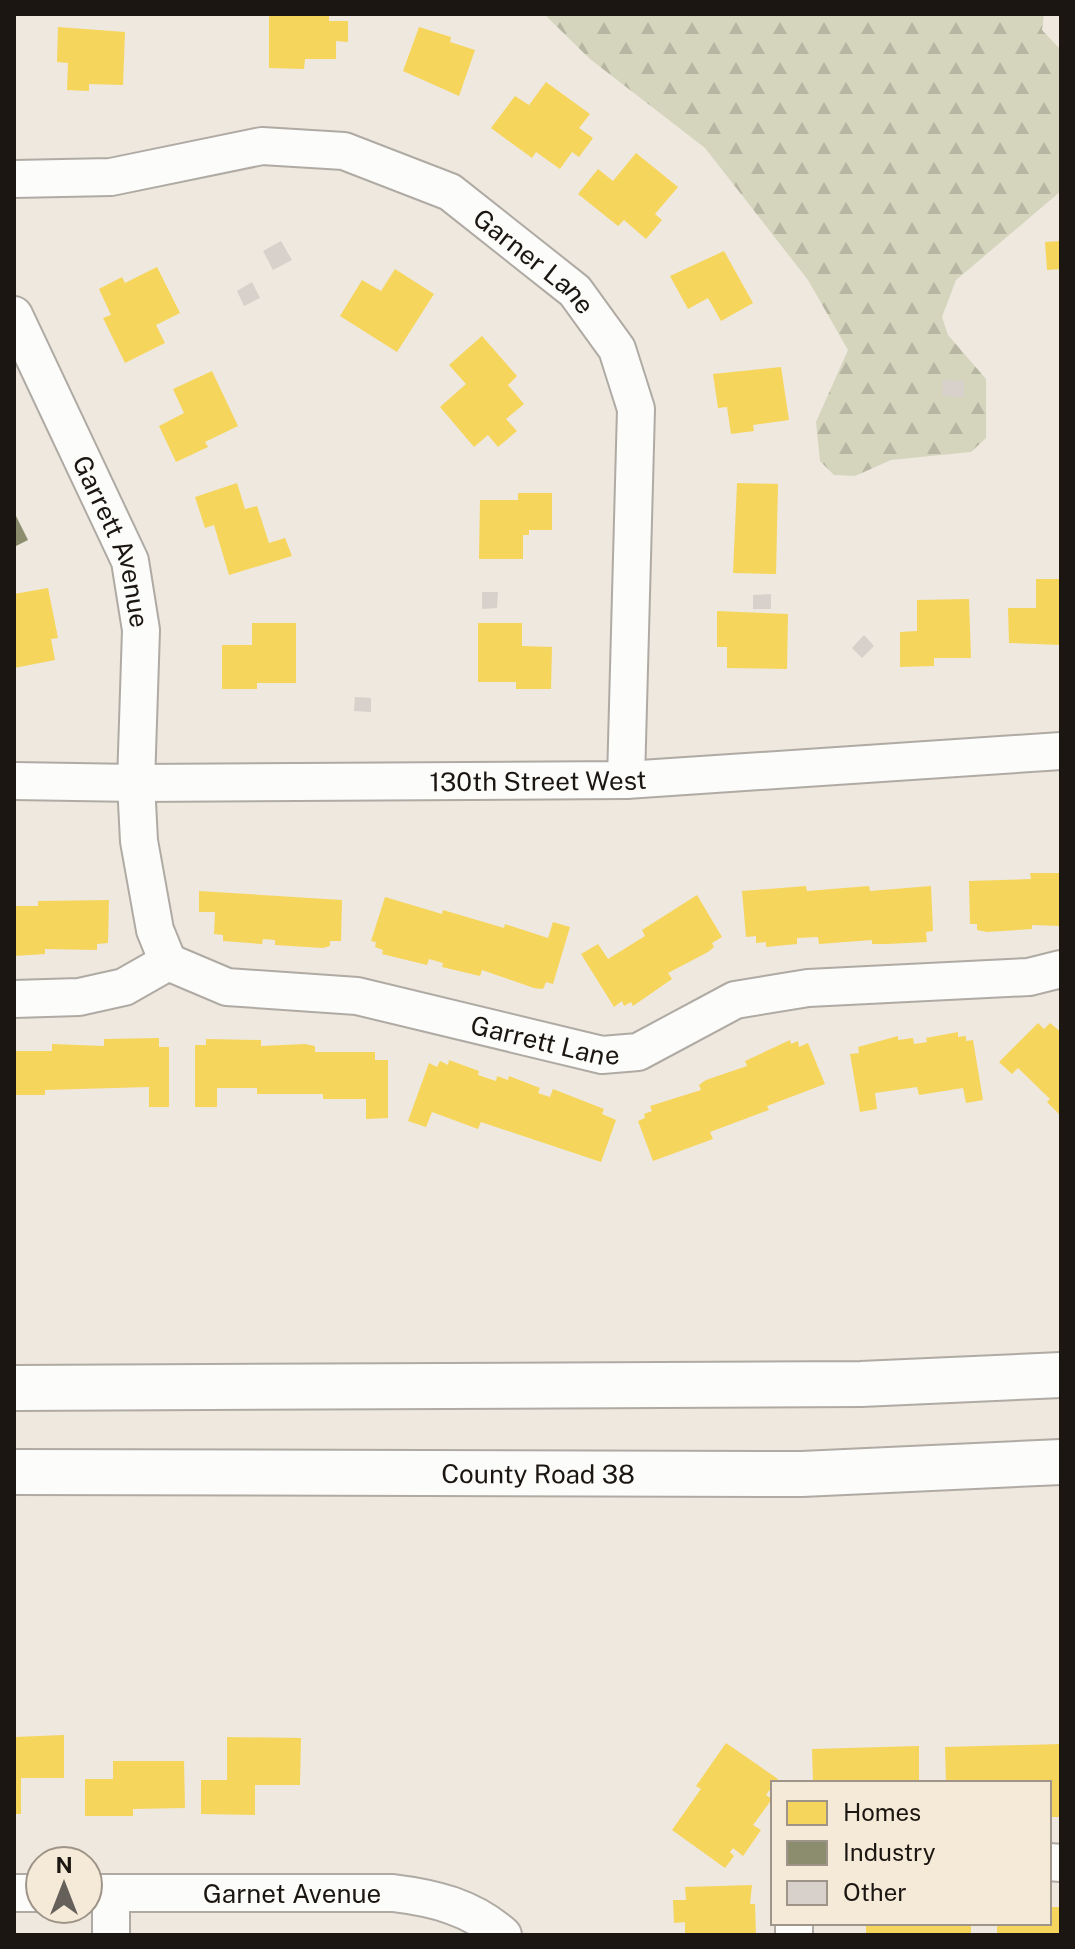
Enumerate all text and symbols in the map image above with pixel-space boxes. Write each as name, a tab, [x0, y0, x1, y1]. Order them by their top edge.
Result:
street label: Garner Lane	[468, 201, 602, 319]
street label: Garrett Avenue	[67, 450, 156, 630]
street label: 130th Street West	[429, 763, 648, 797]
street label: Garrett Lane	[468, 1008, 621, 1071]
street label: County Road 38	[441, 1458, 635, 1489]
legend	[771, 1781, 1051, 1925]
text: Homes	[843, 1798, 921, 1826]
text: Industry	[843, 1838, 936, 1866]
north arrow	[24, 1845, 104, 1925]
text: N	[55, 1852, 73, 1878]
street label: Garnet Avenue	[203, 1878, 381, 1909]
text: Other	[843, 1878, 907, 1906]

